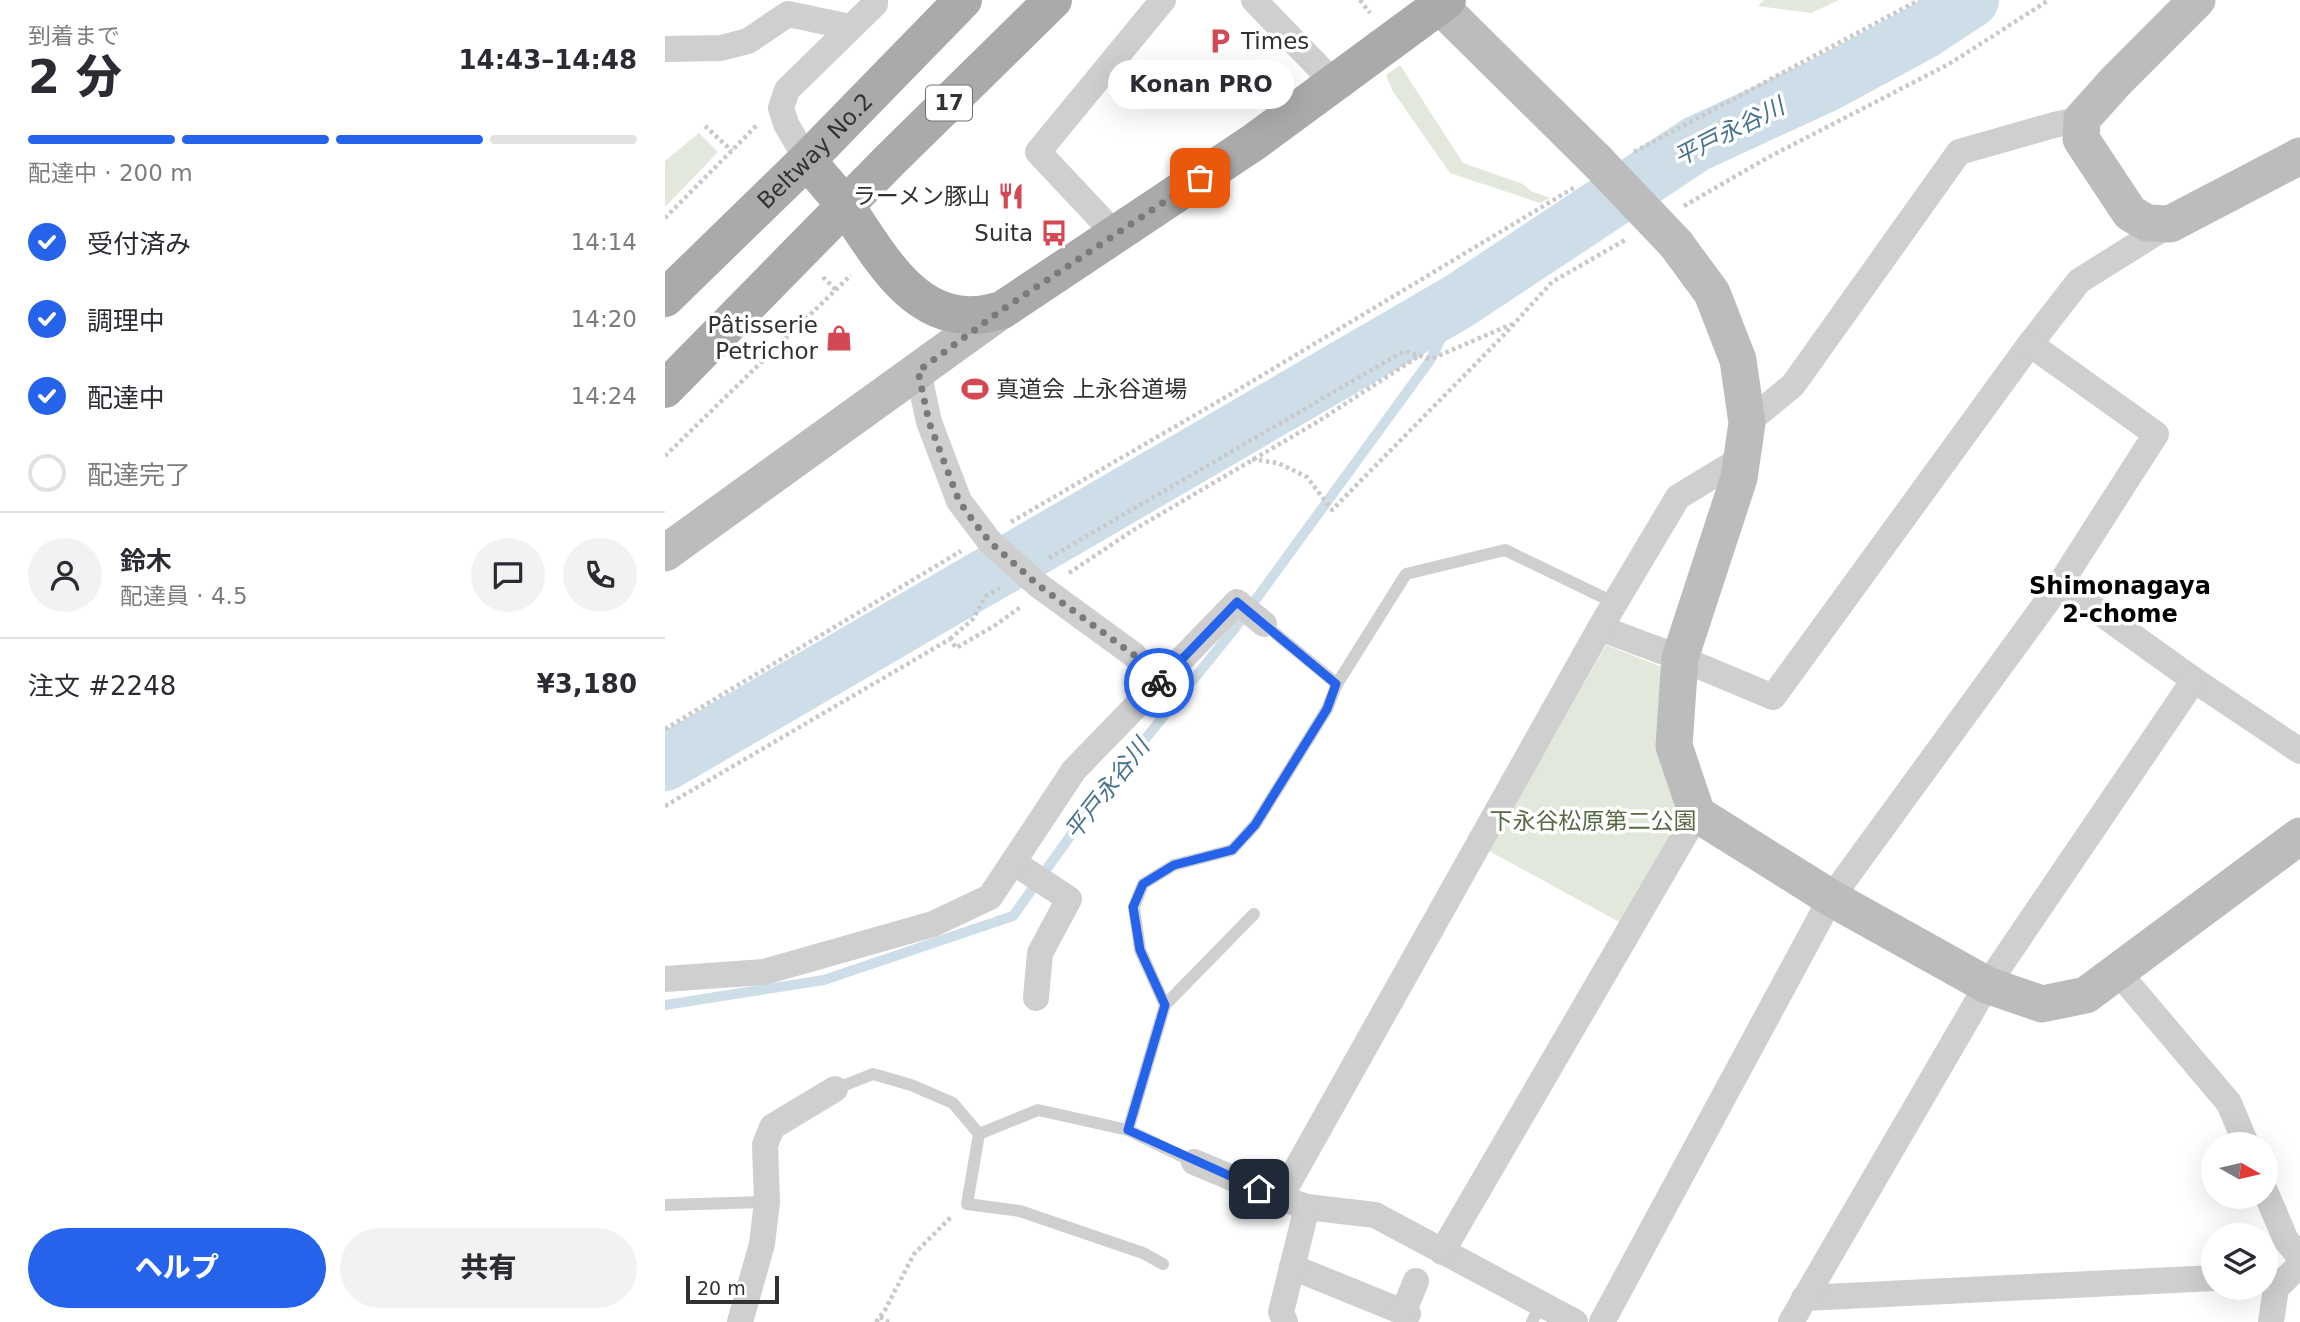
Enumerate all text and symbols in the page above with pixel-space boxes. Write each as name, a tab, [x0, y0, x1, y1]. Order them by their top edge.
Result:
text: 到着まで	[28, 23, 120, 49]
parking icon: Times	[1205, 26, 1235, 56]
place label: Times	[1240, 28, 1309, 54]
text: 14:43–14:48	[458, 45, 637, 75]
text: 2 分	[28, 50, 122, 104]
callout: Konan PRO	[1107, 59, 1293, 108]
text: Konan PRO	[1129, 71, 1273, 97]
road number: 17	[926, 86, 972, 120]
street label: Beltway No.2	[752, 88, 878, 214]
water label: 平戸永谷川	[1669, 91, 1791, 172]
pin	[1170, 148, 1230, 208]
icon: bag	[1181, 159, 1219, 197]
text: 配達中 · 200 m	[28, 160, 193, 186]
restaurant icon: ラーメン豚山	[996, 181, 1026, 211]
place label: ラーメン豚山	[853, 183, 990, 209]
bus stop icon: Suita	[1039, 218, 1069, 248]
place label: Suita	[974, 220, 1033, 246]
icon: check	[28, 223, 66, 261]
text: 受付済み	[87, 229, 191, 259]
text: 14:14	[571, 229, 637, 255]
icon: check	[28, 300, 66, 338]
text: 調理中	[87, 306, 165, 336]
text: 14:20	[571, 306, 637, 332]
place label: Pâtisserie Petrichor	[708, 312, 819, 364]
shop icon: Pâtisserie Petrichor	[824, 323, 854, 353]
sports icon: 真道会 上永谷道場	[960, 374, 990, 404]
place label: 真道会 上永谷道場	[996, 376, 1187, 402]
icon: check	[28, 377, 66, 415]
text: 配達中	[87, 383, 165, 413]
text: 14:24	[571, 383, 637, 409]
text: 配達完了	[87, 460, 191, 490]
button: person	[28, 538, 102, 612]
button: chat	[471, 538, 545, 612]
button: phone	[563, 538, 637, 612]
text: 鈴木	[120, 546, 172, 576]
district label: Shimonagaya 2-chome	[2029, 572, 2211, 628]
text: 配達員 · 4.5	[120, 583, 248, 609]
courier	[1124, 648, 1194, 718]
icon: bike	[1140, 664, 1178, 702]
text: ¥3,180	[537, 669, 637, 699]
text: 注文 #2248	[28, 671, 176, 701]
water label: 平戸永谷川	[1059, 731, 1157, 845]
park label: 下永谷松原第二公園	[1490, 808, 1697, 834]
north arrow	[2201, 1132, 2279, 1209]
map controls	[2201, 1132, 2278, 1300]
pin	[1229, 1159, 1289, 1219]
icon: home	[1240, 1170, 1278, 1208]
button: layers	[2201, 1223, 2278, 1300]
button: ヘルプ	[28, 1228, 326, 1308]
button: 共有	[340, 1228, 637, 1308]
scale bar	[686, 1273, 779, 1305]
text: 20 m	[697, 1277, 746, 1299]

